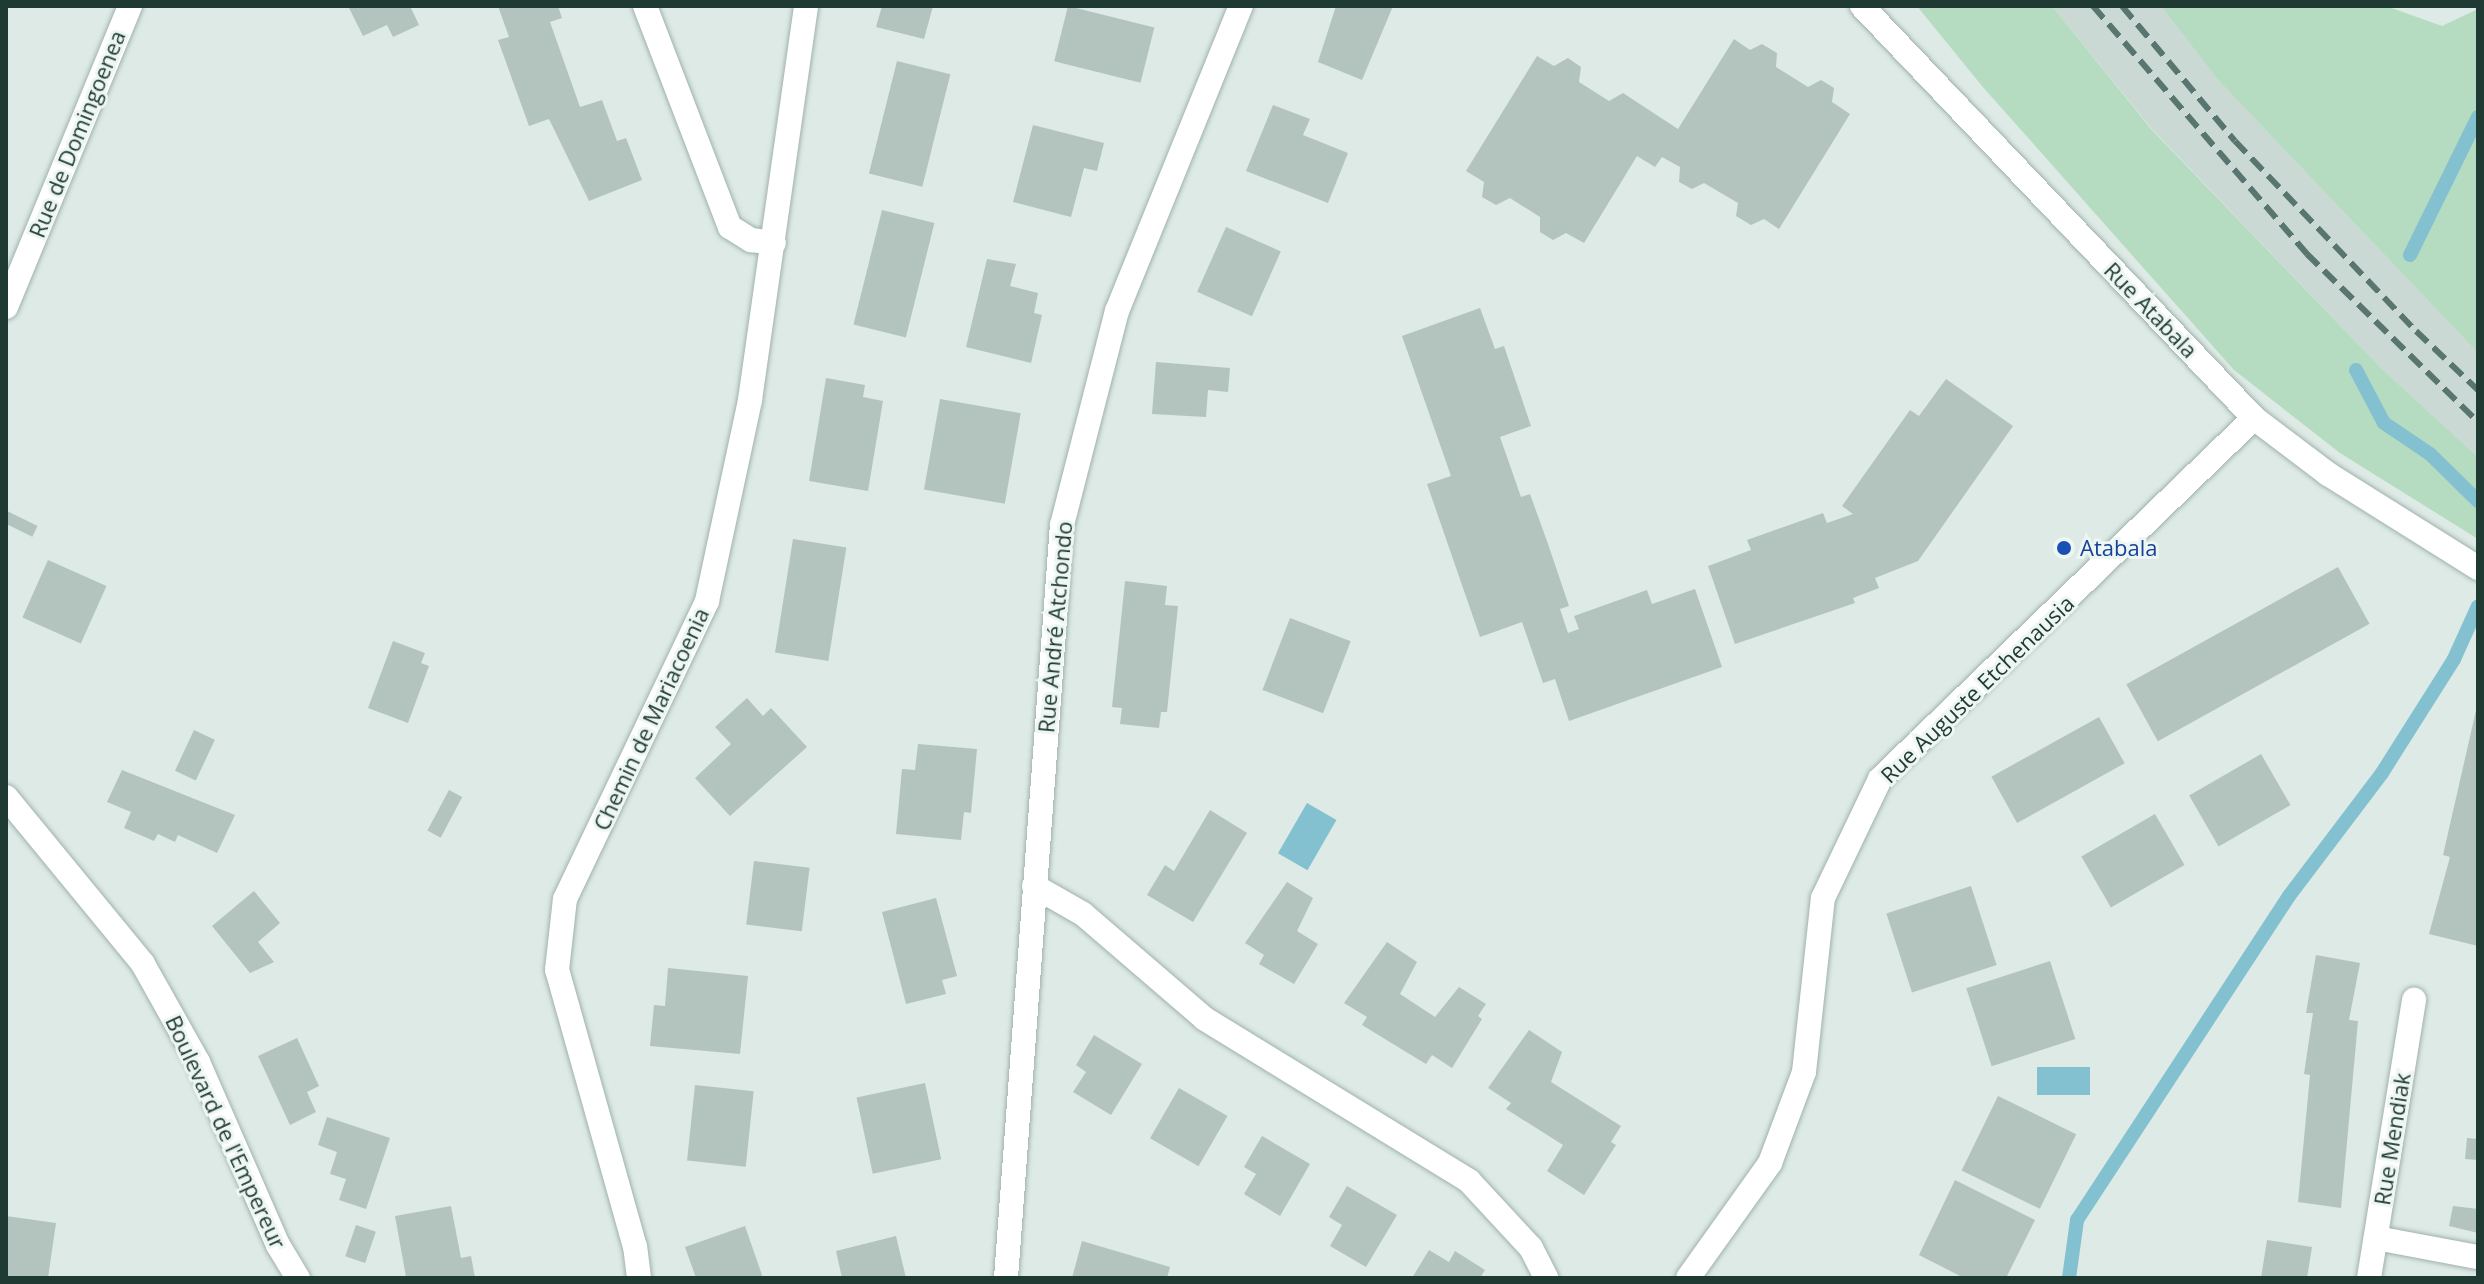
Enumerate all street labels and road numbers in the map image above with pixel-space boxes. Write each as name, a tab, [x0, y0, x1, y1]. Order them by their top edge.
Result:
street label: Rue de Domingoenea	[23, 27, 131, 241]
street label: Rue Atabala	[2099, 257, 2203, 363]
street label: Rue André Atchondo	[1033, 520, 1077, 734]
street label: Rue Auguste Etchenausia	[1875, 590, 2079, 788]
street label: Chemin de Mariacoenia	[588, 604, 714, 834]
street label: Boulevard de l'Empereur	[160, 1011, 292, 1253]
street label: Rue Mendiak	[2369, 1071, 2415, 1207]

